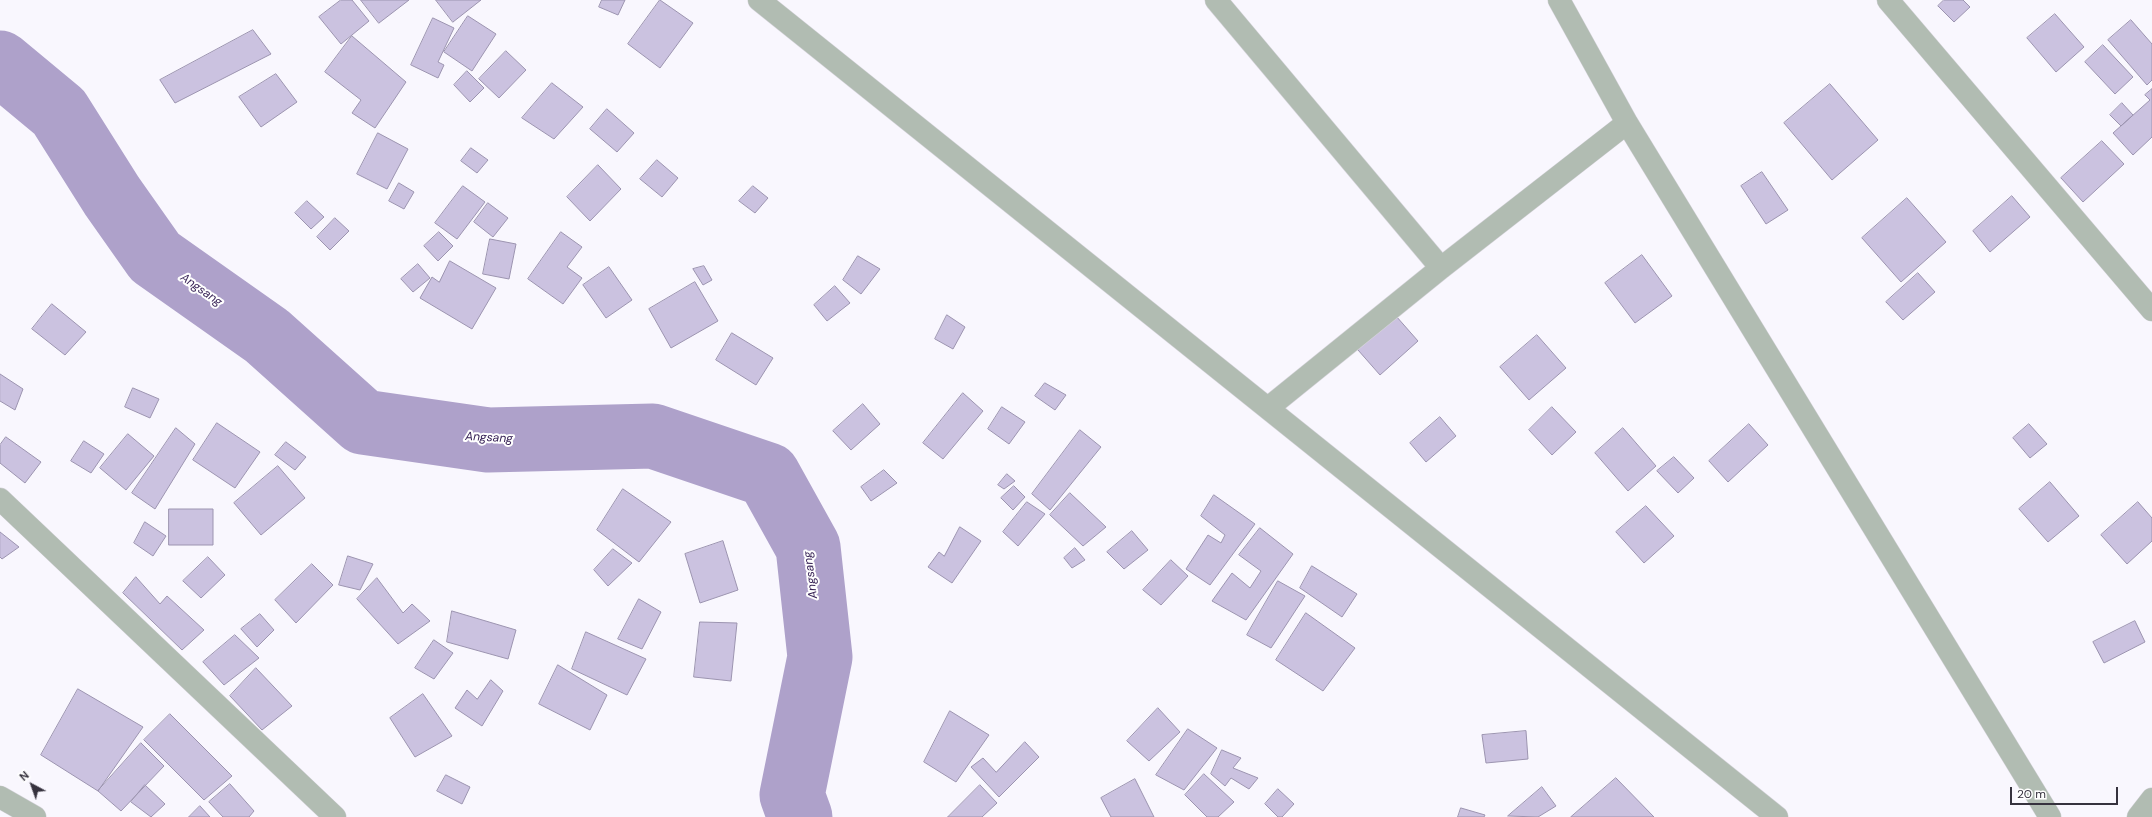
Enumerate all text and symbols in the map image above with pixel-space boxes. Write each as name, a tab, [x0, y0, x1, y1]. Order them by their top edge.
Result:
water label: Angsang	[177, 270, 225, 310]
water label: Angsang	[465, 430, 513, 446]
water label: Angsang	[801, 550, 821, 600]
north arrow	[12, 765, 52, 805]
text: N	[17, 768, 32, 784]
scale bar	[2012, 779, 2120, 805]
text: 20 m	[2017, 786, 2046, 802]

